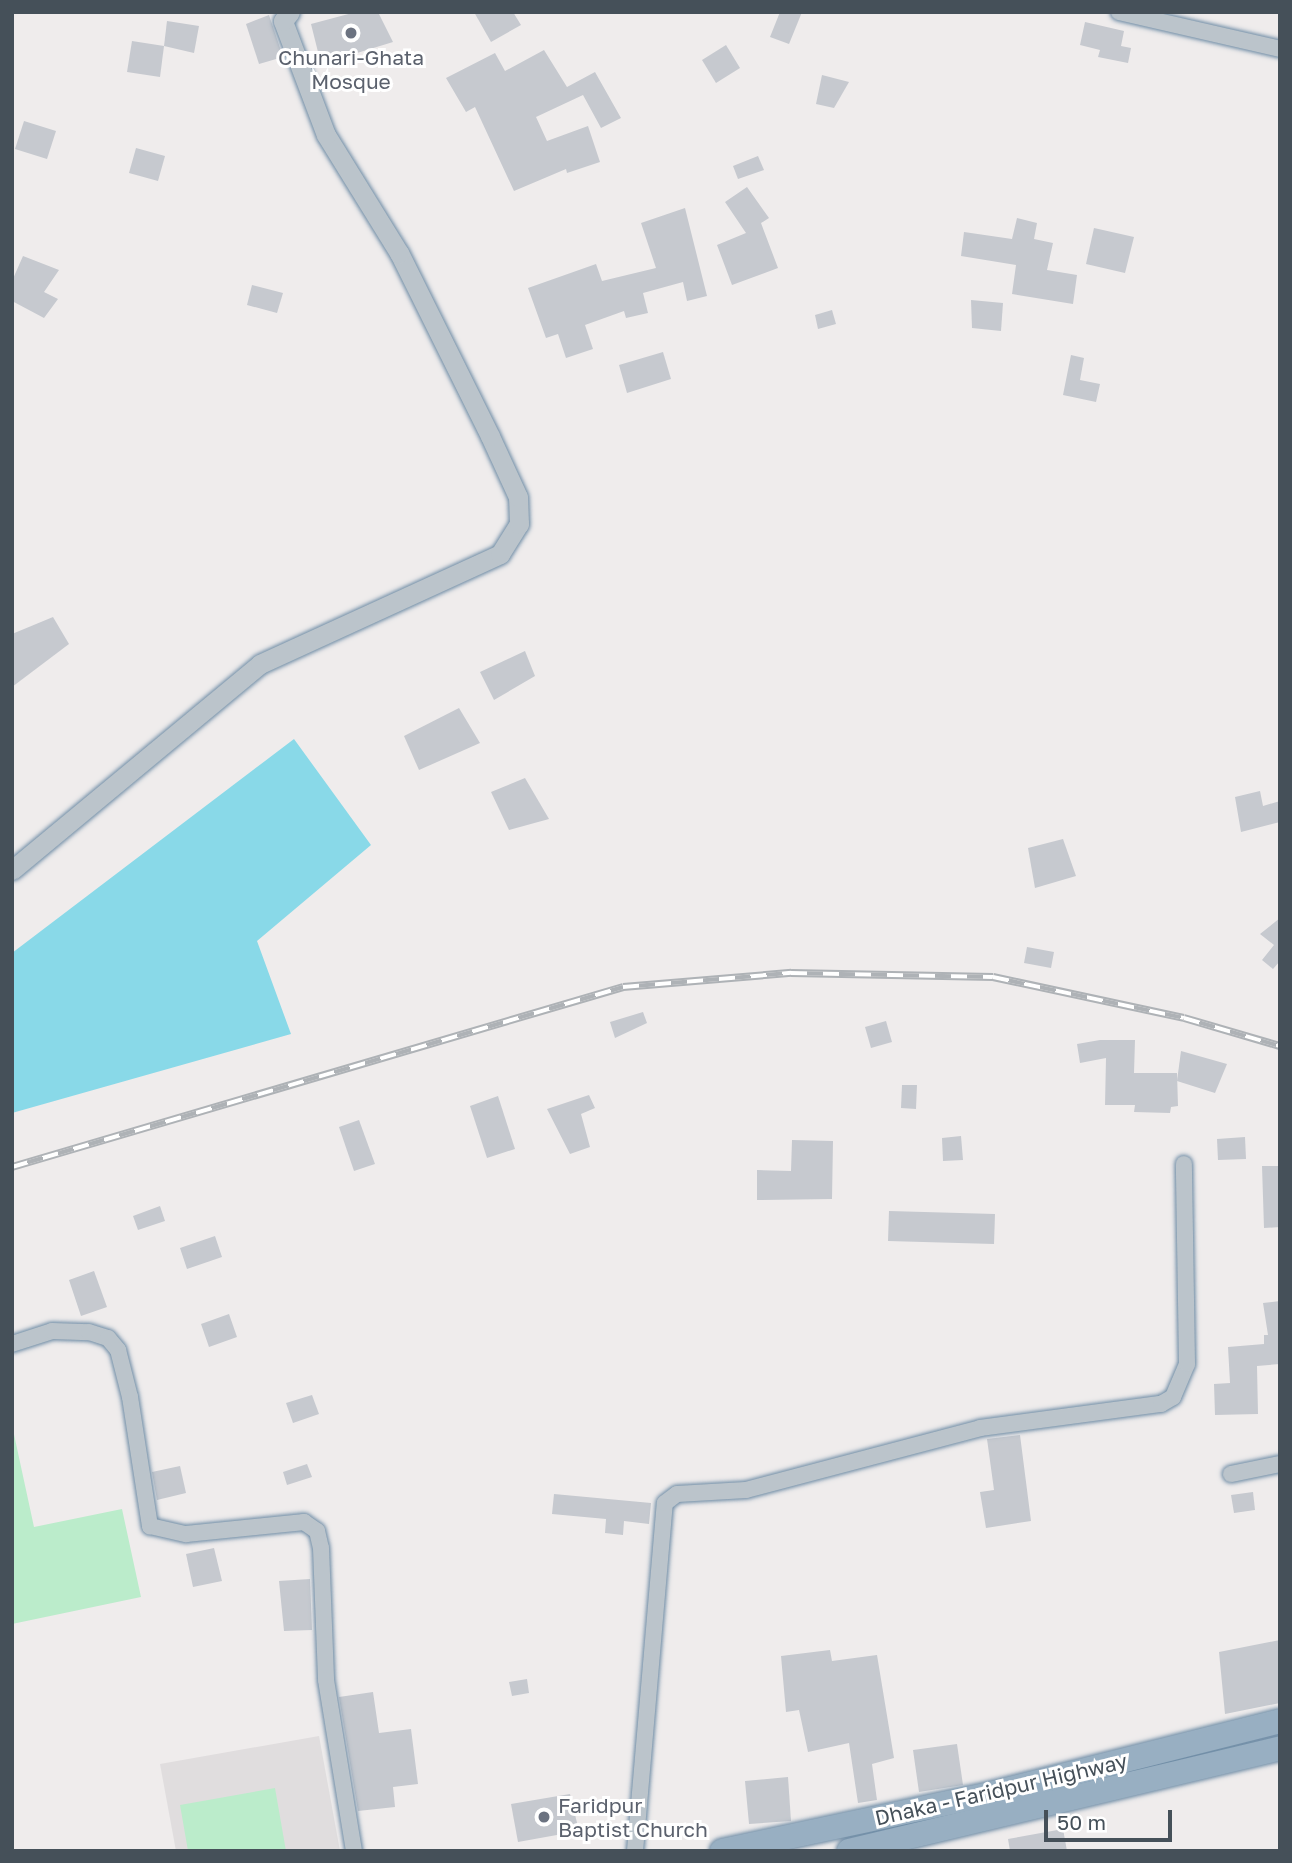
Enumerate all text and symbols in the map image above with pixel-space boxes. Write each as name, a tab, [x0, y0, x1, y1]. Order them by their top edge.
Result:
marker: Chunari-Ghata Mosque	[343, 25, 359, 41]
place label: Chunari-Ghata Mosque	[278, 44, 424, 94]
street label: Dhaka - Faridpur Highway	[872, 1748, 1130, 1830]
place label: Faridpur Baptist Church	[558, 1792, 708, 1842]
scale bar	[1047, 1797, 1175, 1841]
marker: Faridpur Baptist Church	[536, 1809, 552, 1825]
text: 50 m	[1057, 1809, 1106, 1835]

